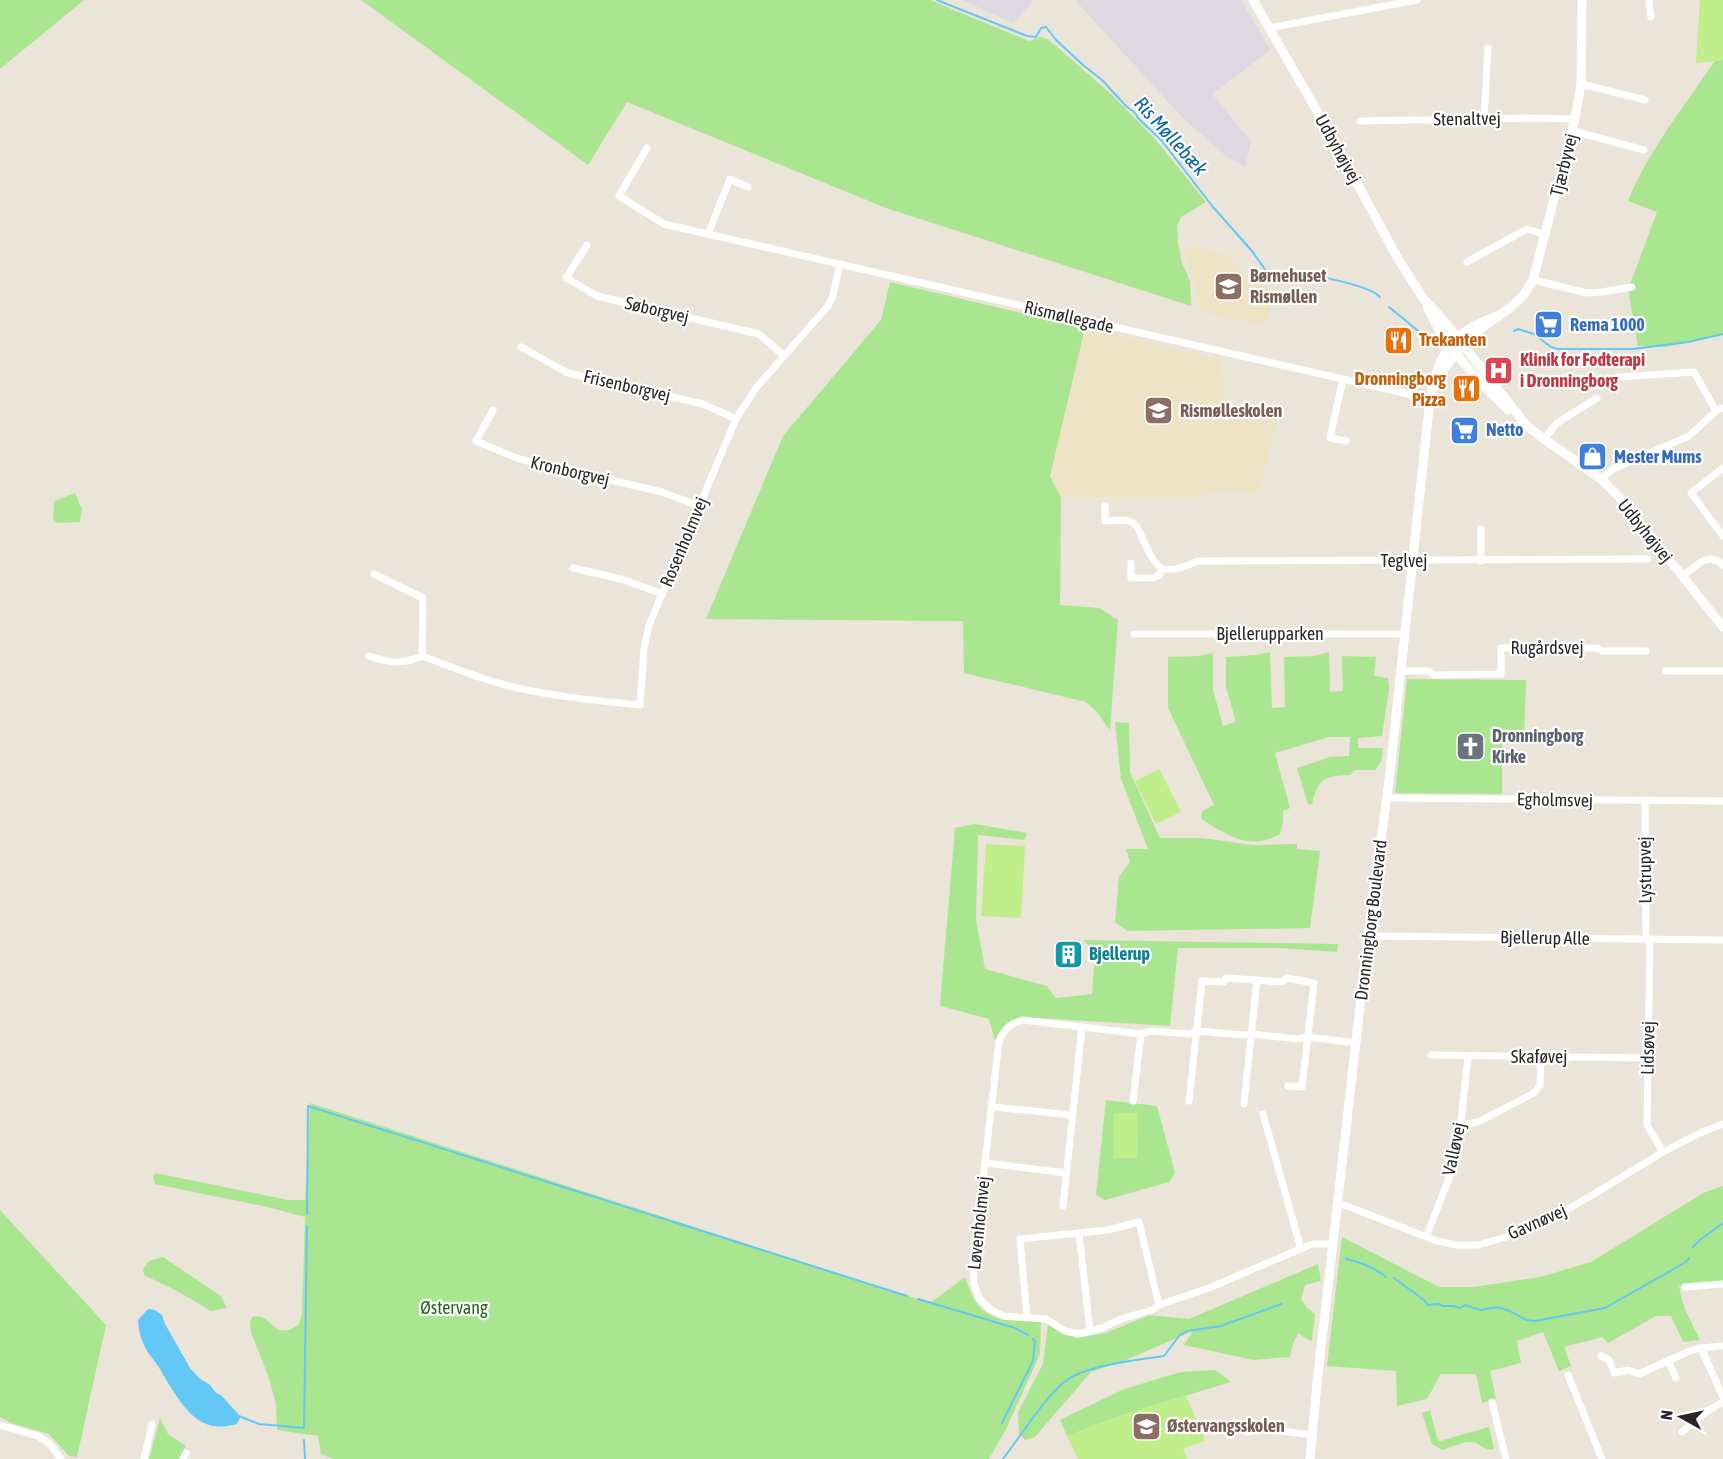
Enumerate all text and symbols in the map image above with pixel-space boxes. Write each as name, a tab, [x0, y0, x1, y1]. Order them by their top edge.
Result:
water label: Ris Møllebæk	[1130, 92, 1213, 180]
street label: Stenaltvej	[1433, 107, 1501, 130]
street label: Udbyhøjvej	[1311, 111, 1366, 187]
street label: Tjærbyvej	[1546, 131, 1581, 198]
place label: Børnehuset Rismøllen	[1250, 265, 1327, 307]
school or university icon: Børnehuset Rismøllen	[1213, 270, 1245, 302]
street label: Søborgvej	[623, 292, 691, 327]
street label: Rismøllegade	[1022, 296, 1116, 337]
supermarket icon: Rema 1000	[1533, 309, 1565, 341]
place label: Rema 1000	[1570, 314, 1645, 335]
restaurant icon: Trekanten	[1382, 324, 1414, 356]
place label: Trekanten	[1419, 329, 1486, 350]
place label: Klinik for Fodterapi i Dronningborg	[1520, 349, 1645, 391]
hospital icon: Klinik for Fodterapi i Dronningborg	[1483, 354, 1515, 386]
street label: Frisenborgvej	[582, 365, 673, 406]
place label: Dronningborg Pizza	[1355, 368, 1446, 410]
restaurant icon: Dronningborg Pizza	[1451, 373, 1483, 405]
school or university icon: Rismølleskolen	[1143, 395, 1175, 427]
place label: Rismølleskolen	[1180, 400, 1283, 421]
supermarket icon: Netto	[1449, 414, 1481, 446]
place label: Netto	[1486, 419, 1523, 440]
shop icon: Mester Mums	[1577, 441, 1609, 473]
place label: Mester Mums	[1614, 446, 1702, 467]
street label: Kronborgvej	[529, 451, 612, 490]
street label: Rosenholmvej	[655, 494, 712, 590]
street label: Udbyhøjvej	[1613, 495, 1677, 567]
street label: Teglvej	[1381, 550, 1427, 571]
street label: Bjellerupparken	[1216, 623, 1324, 644]
street label: Rugårdsvej	[1510, 637, 1584, 658]
place label: Dronningborg Kirke	[1492, 725, 1584, 767]
church icon: Dronningborg Kirke	[1455, 730, 1487, 762]
street label: Egholmsvej	[1517, 788, 1593, 811]
street label: Lystrupvej	[1633, 836, 1656, 904]
street label: Dronningborg Boulevard	[1350, 838, 1391, 1001]
street label: Bjellerup Alle	[1500, 926, 1590, 949]
building icon: Bjellerup	[1052, 938, 1084, 970]
place label: Bjellerup	[1089, 943, 1150, 964]
street label: Lidsøvej	[1637, 1021, 1658, 1075]
street label: Skaføvej	[1511, 1046, 1567, 1067]
street label: Valløvej	[1438, 1120, 1469, 1177]
street label: Løvenholmvej	[963, 1175, 994, 1271]
street label: Gavnøvej	[1504, 1199, 1569, 1244]
park label: Østervang	[420, 1297, 488, 1318]
north arrow	[1651, 1387, 1711, 1447]
text: N	[1657, 1409, 1676, 1421]
school or university icon: Østervangsskolen	[1130, 1410, 1162, 1442]
place label: Østervangsskolen	[1167, 1415, 1285, 1436]

